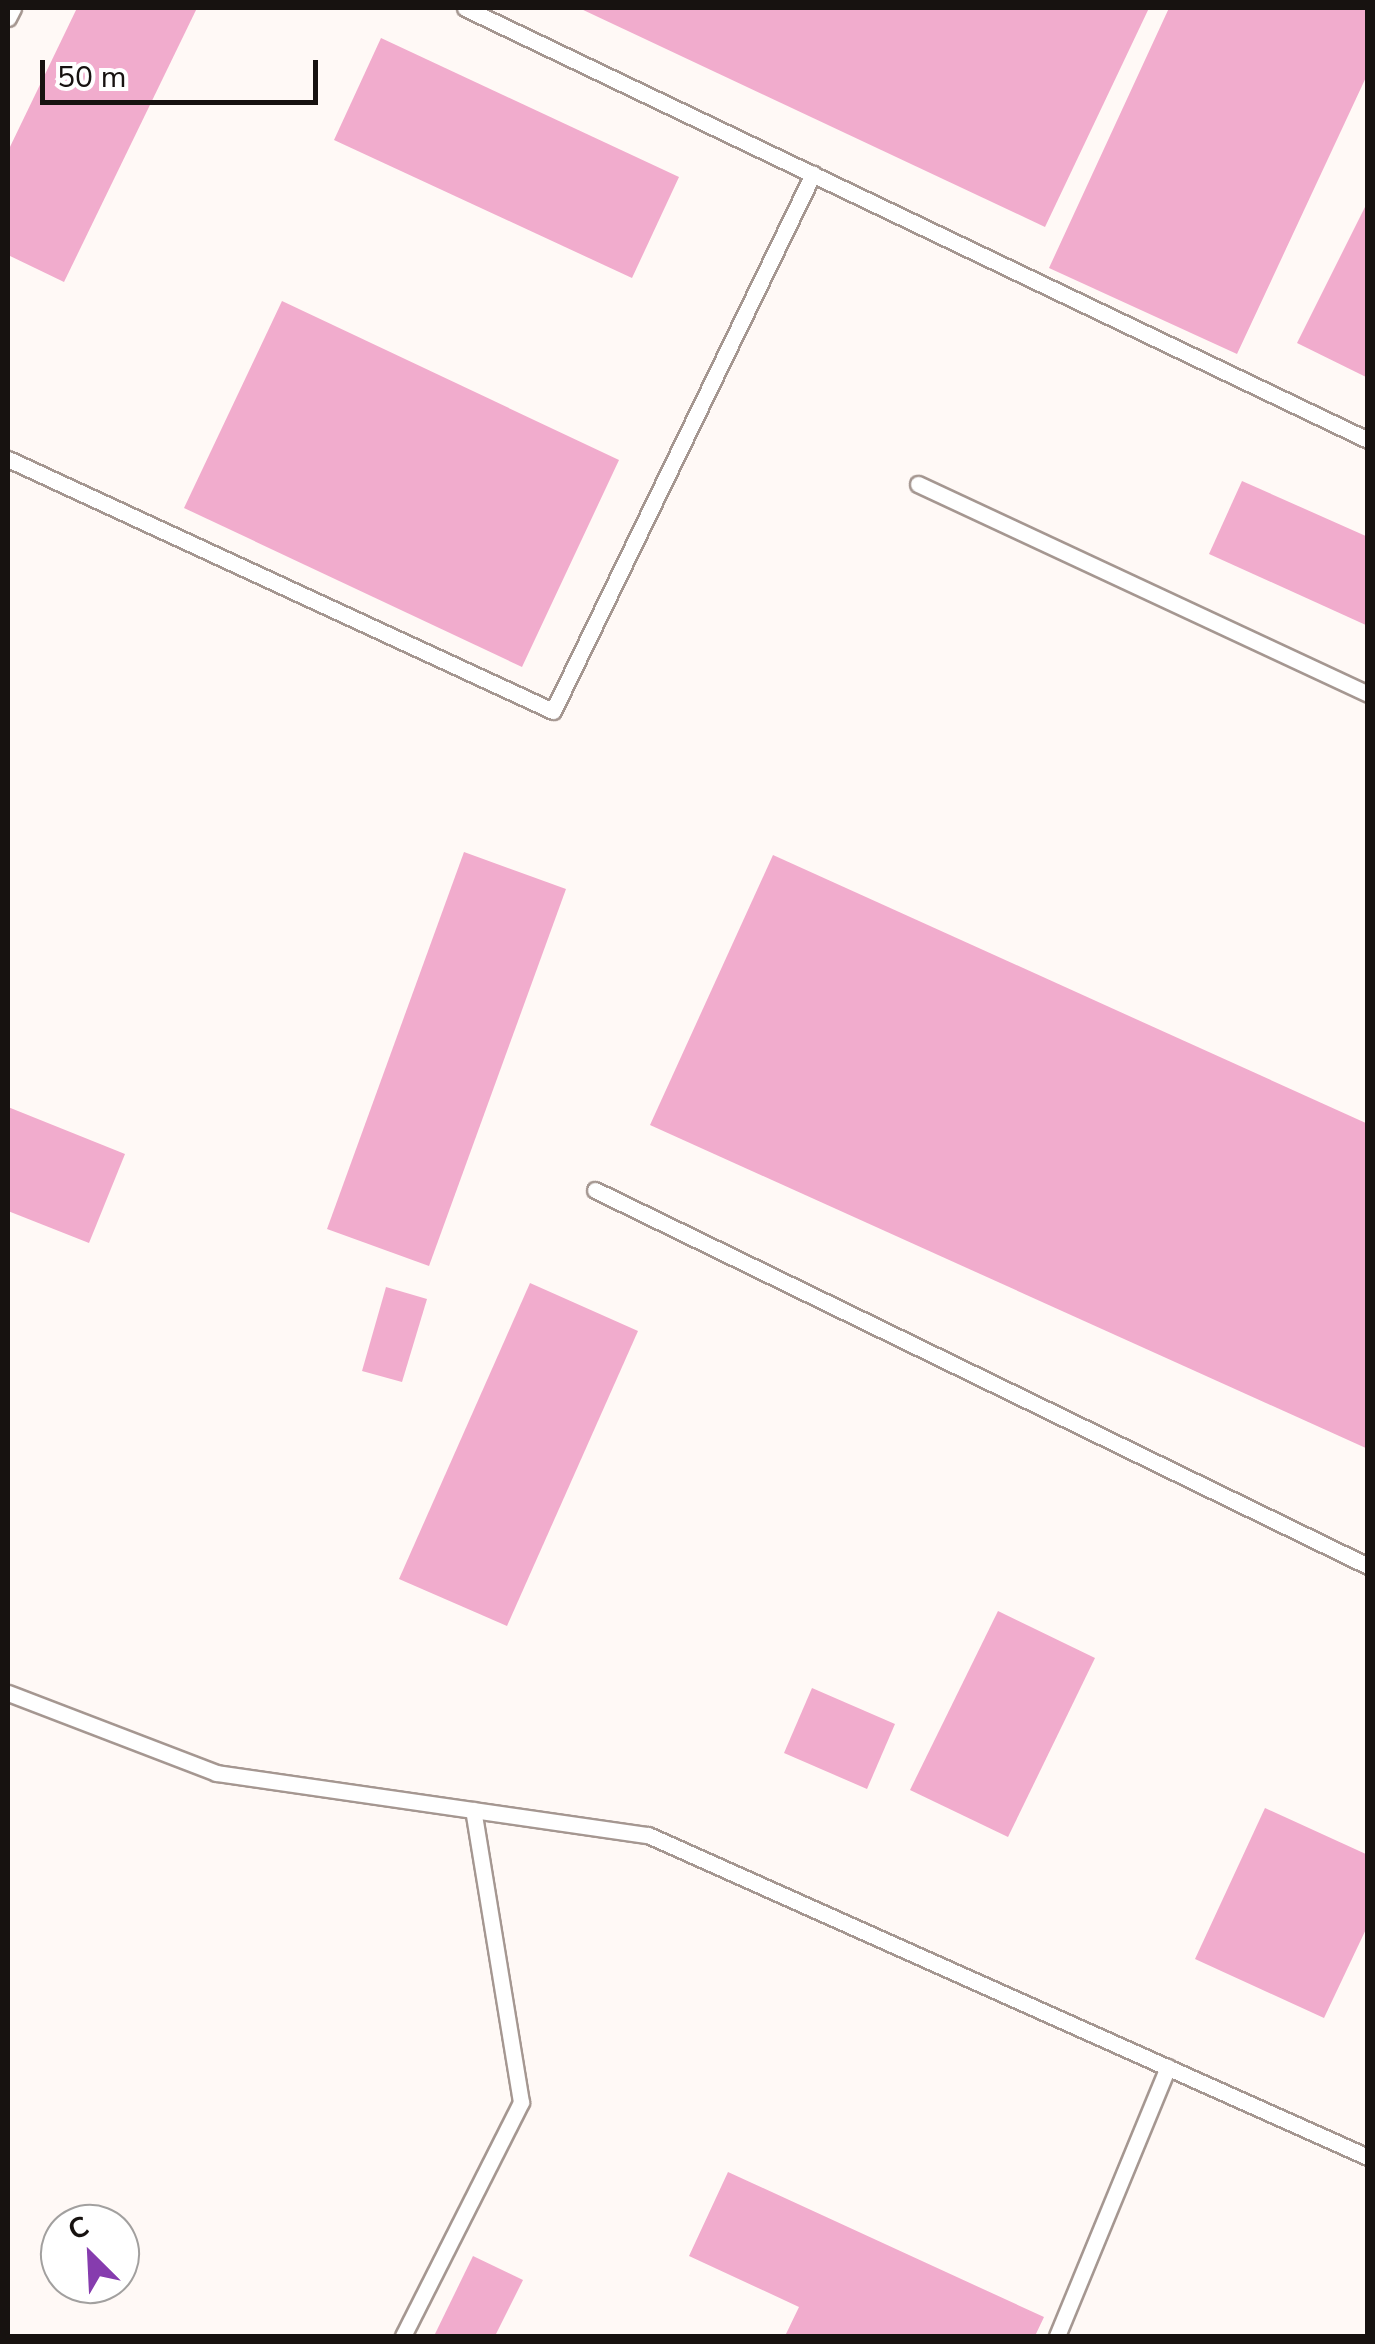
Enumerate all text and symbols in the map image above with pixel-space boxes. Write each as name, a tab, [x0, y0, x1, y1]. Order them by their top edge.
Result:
scale bar	[45, 40, 322, 102]
text: 50 m	[57, 57, 126, 98]
north arrow	[40, 2204, 140, 2304]
text: С	[62, 2207, 95, 2250]

